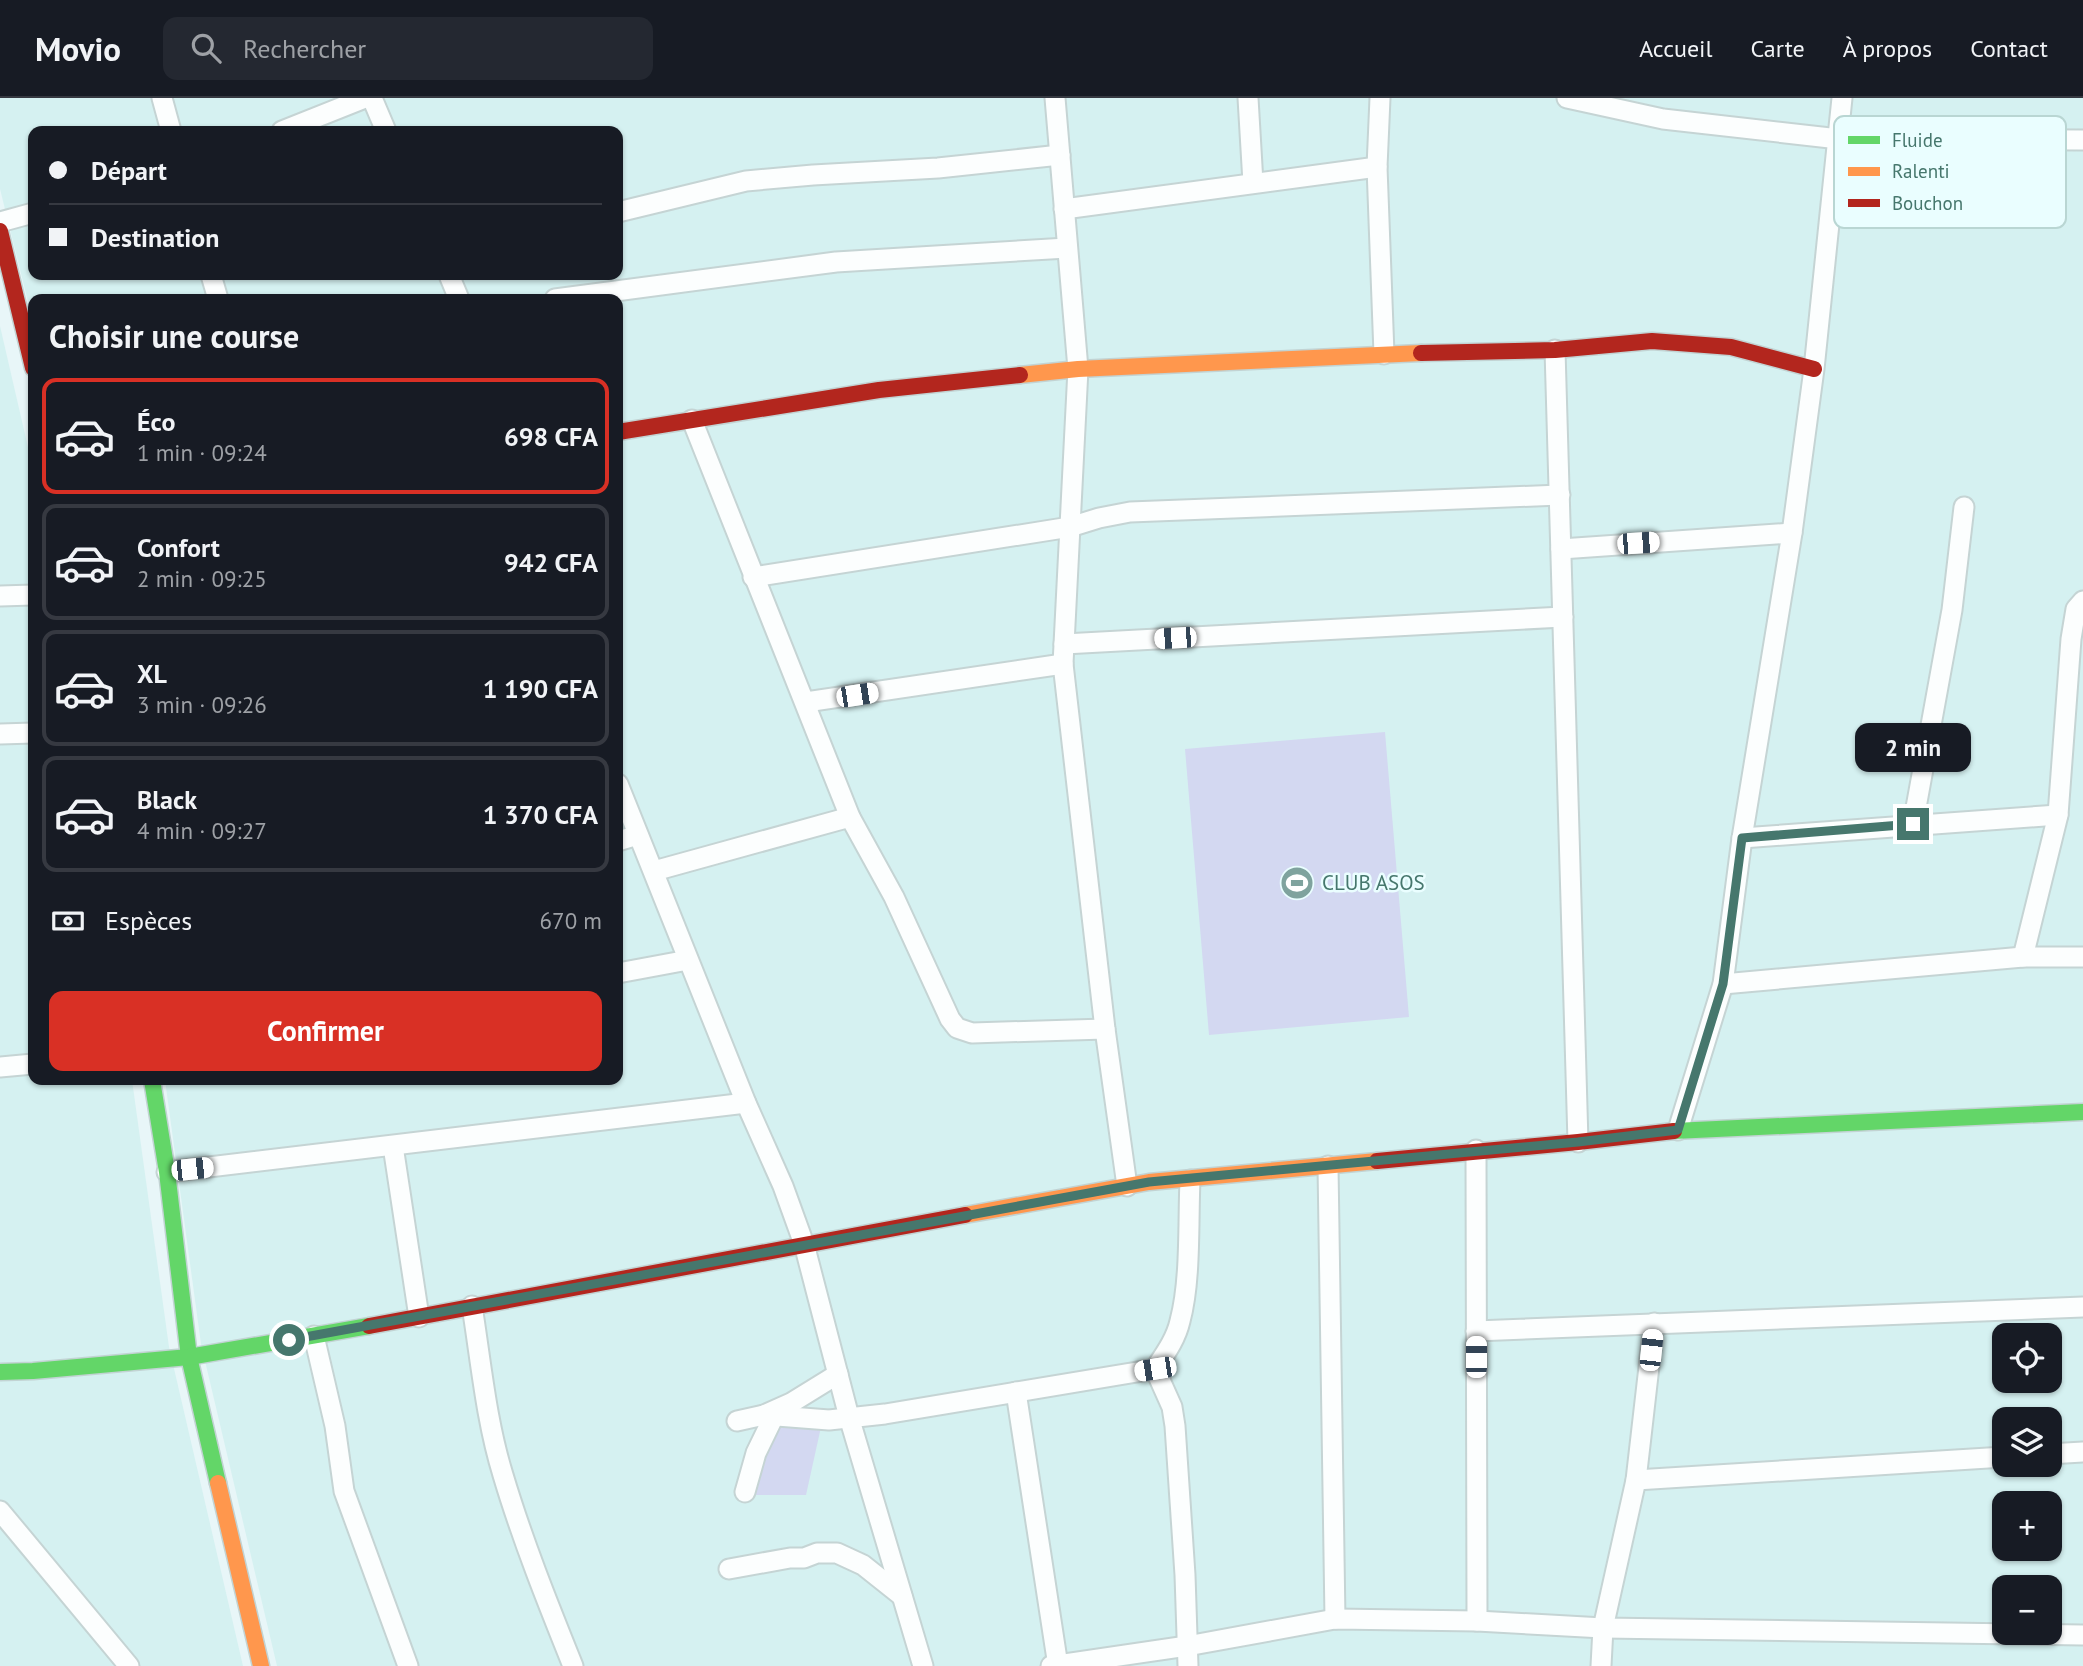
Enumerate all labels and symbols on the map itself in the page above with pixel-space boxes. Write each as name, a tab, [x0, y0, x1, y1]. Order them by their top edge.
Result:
legend	[1834, 116, 2066, 228]
text: Fluide	[1892, 128, 1943, 152]
text: Ralenti	[1892, 159, 1950, 183]
text: Bouchon	[1892, 191, 1963, 215]
car	[1617, 531, 1660, 555]
car	[1154, 626, 1197, 650]
car	[835, 681, 880, 709]
callout: 2 min	[1855, 722, 1971, 772]
route end	[1897, 808, 1929, 840]
sports icon: CLUB ASOS	[1278, 864, 1316, 902]
place label: CLUB ASOS	[1322, 869, 1425, 896]
car	[171, 1156, 214, 1182]
route start	[273, 1324, 305, 1356]
car	[1639, 1328, 1664, 1372]
car	[1466, 1336, 1487, 1378]
car	[1133, 1355, 1178, 1383]

